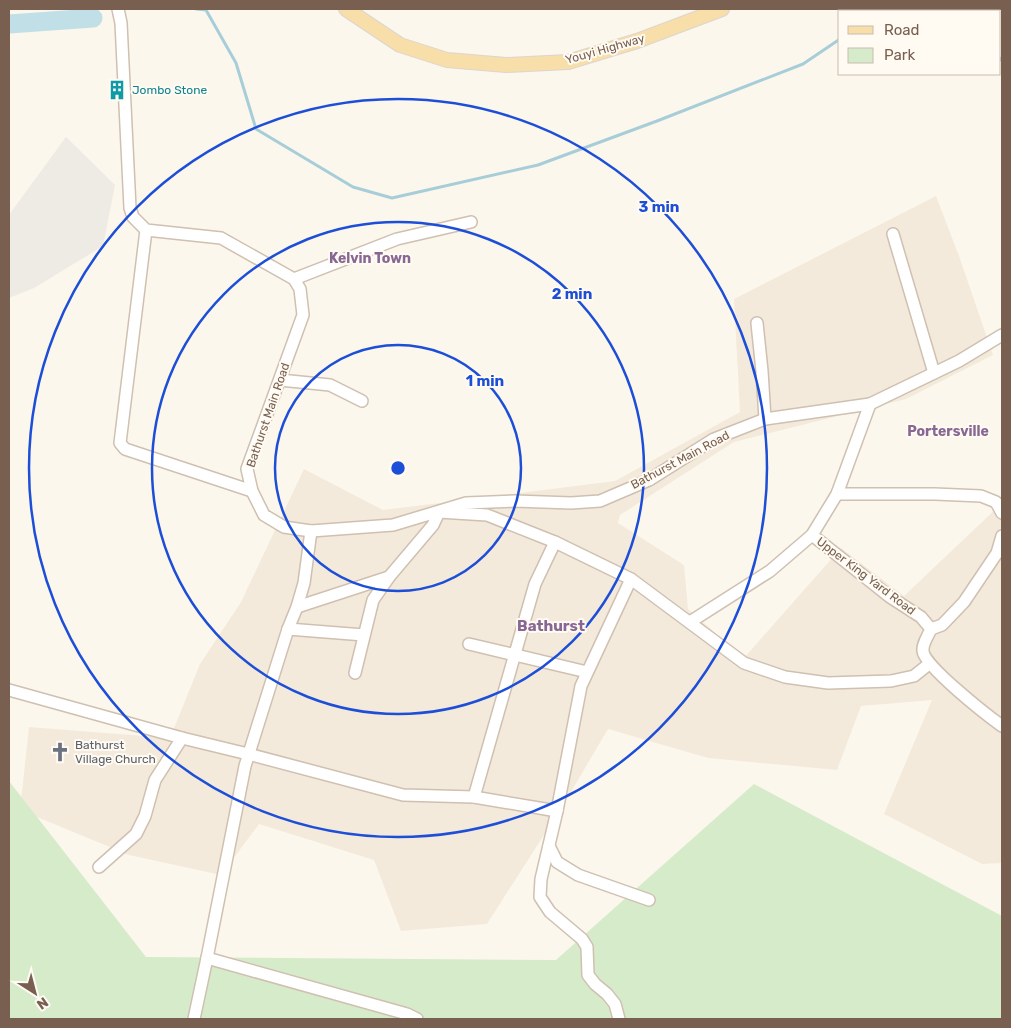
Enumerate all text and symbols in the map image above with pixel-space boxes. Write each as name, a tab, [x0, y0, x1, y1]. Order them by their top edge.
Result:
legend	[838, 10, 1001, 75]
text: Road	[884, 21, 920, 39]
street label: Youyi Highway	[564, 31, 647, 67]
text: Park	[884, 46, 915, 64]
building icon: Jombo Stone	[106, 79, 128, 101]
place label: Jombo Stone	[132, 83, 207, 97]
text: 3 min	[639, 198, 679, 216]
district label: Kelvin Town	[329, 250, 411, 267]
text: 2 min	[552, 285, 592, 303]
street label: Bathurst Main Road	[244, 361, 292, 469]
text: 1 min	[466, 372, 504, 390]
district label: Portersville	[907, 423, 989, 440]
street label: Bathurst Main Road	[628, 428, 732, 492]
centre of rings	[389, 459, 407, 477]
street label: Upper King Yard Road	[814, 534, 918, 618]
district label: Bathurst	[517, 617, 585, 635]
place label: Bathurst Village Church	[75, 738, 156, 766]
church icon: Bathurst Village Church	[49, 741, 71, 763]
north arrow	[10, 968, 60, 1018]
text: N	[33, 993, 51, 1013]

